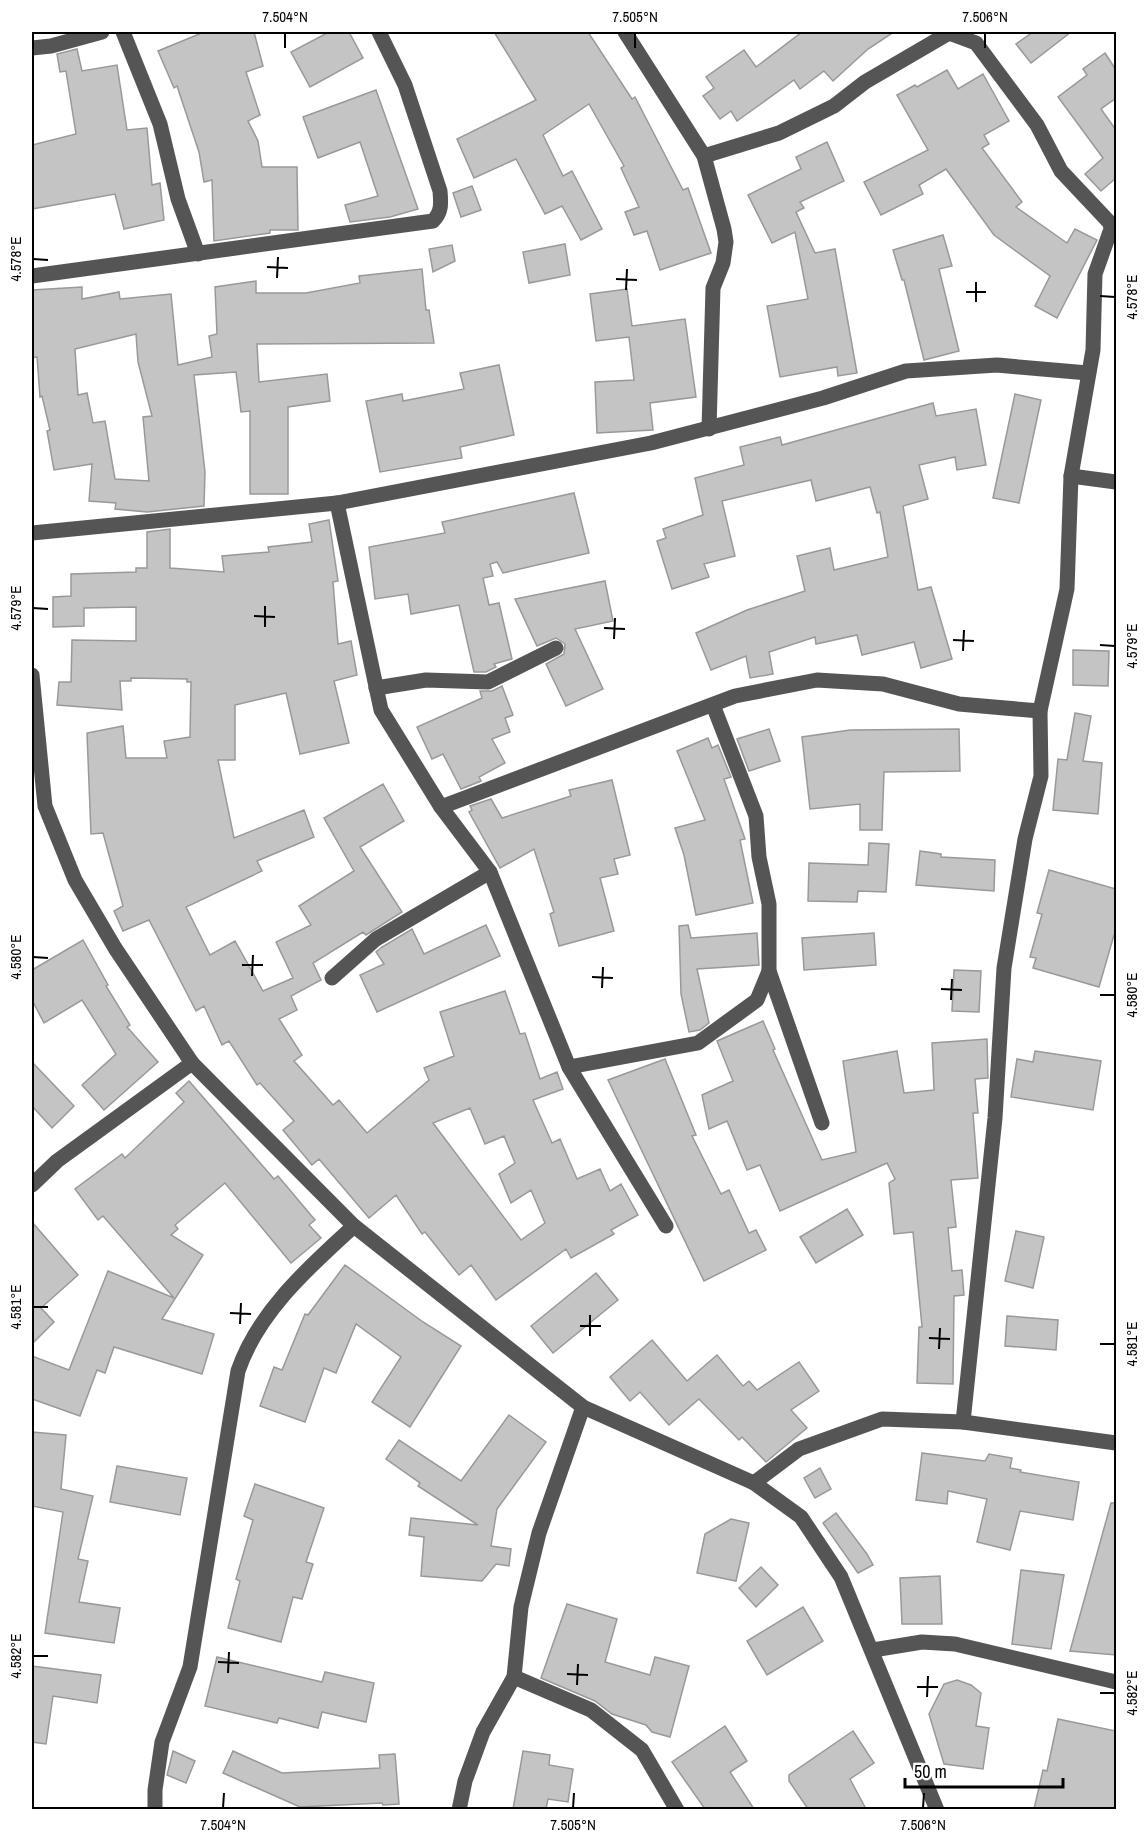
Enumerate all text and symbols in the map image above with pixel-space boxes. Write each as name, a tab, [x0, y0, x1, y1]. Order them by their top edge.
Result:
text: 7.504°N	[262, 6, 308, 27]
text: 7.505°N	[612, 6, 658, 27]
text: 7.506°N	[962, 6, 1008, 27]
text: 4.578°E	[5, 237, 26, 282]
text: 4.578°E	[1121, 275, 1142, 320]
text: 4.579°E	[5, 586, 26, 631]
text: 4.579°E	[1121, 624, 1142, 669]
text: 4.580°E	[5, 935, 26, 980]
text: 4.580°E	[1121, 973, 1142, 1018]
text: 4.581°E	[5, 1285, 26, 1330]
text: 4.581°E	[1121, 1322, 1142, 1367]
text: 4.582°E	[5, 1634, 26, 1679]
text: 4.582°E	[1121, 1671, 1142, 1716]
scale bar	[905, 1751, 1062, 1789]
text: 50 m	[914, 1759, 947, 1784]
text: 7.504°N	[200, 1814, 246, 1835]
text: 7.505°N	[550, 1814, 596, 1835]
text: 7.506°N	[900, 1814, 946, 1835]

